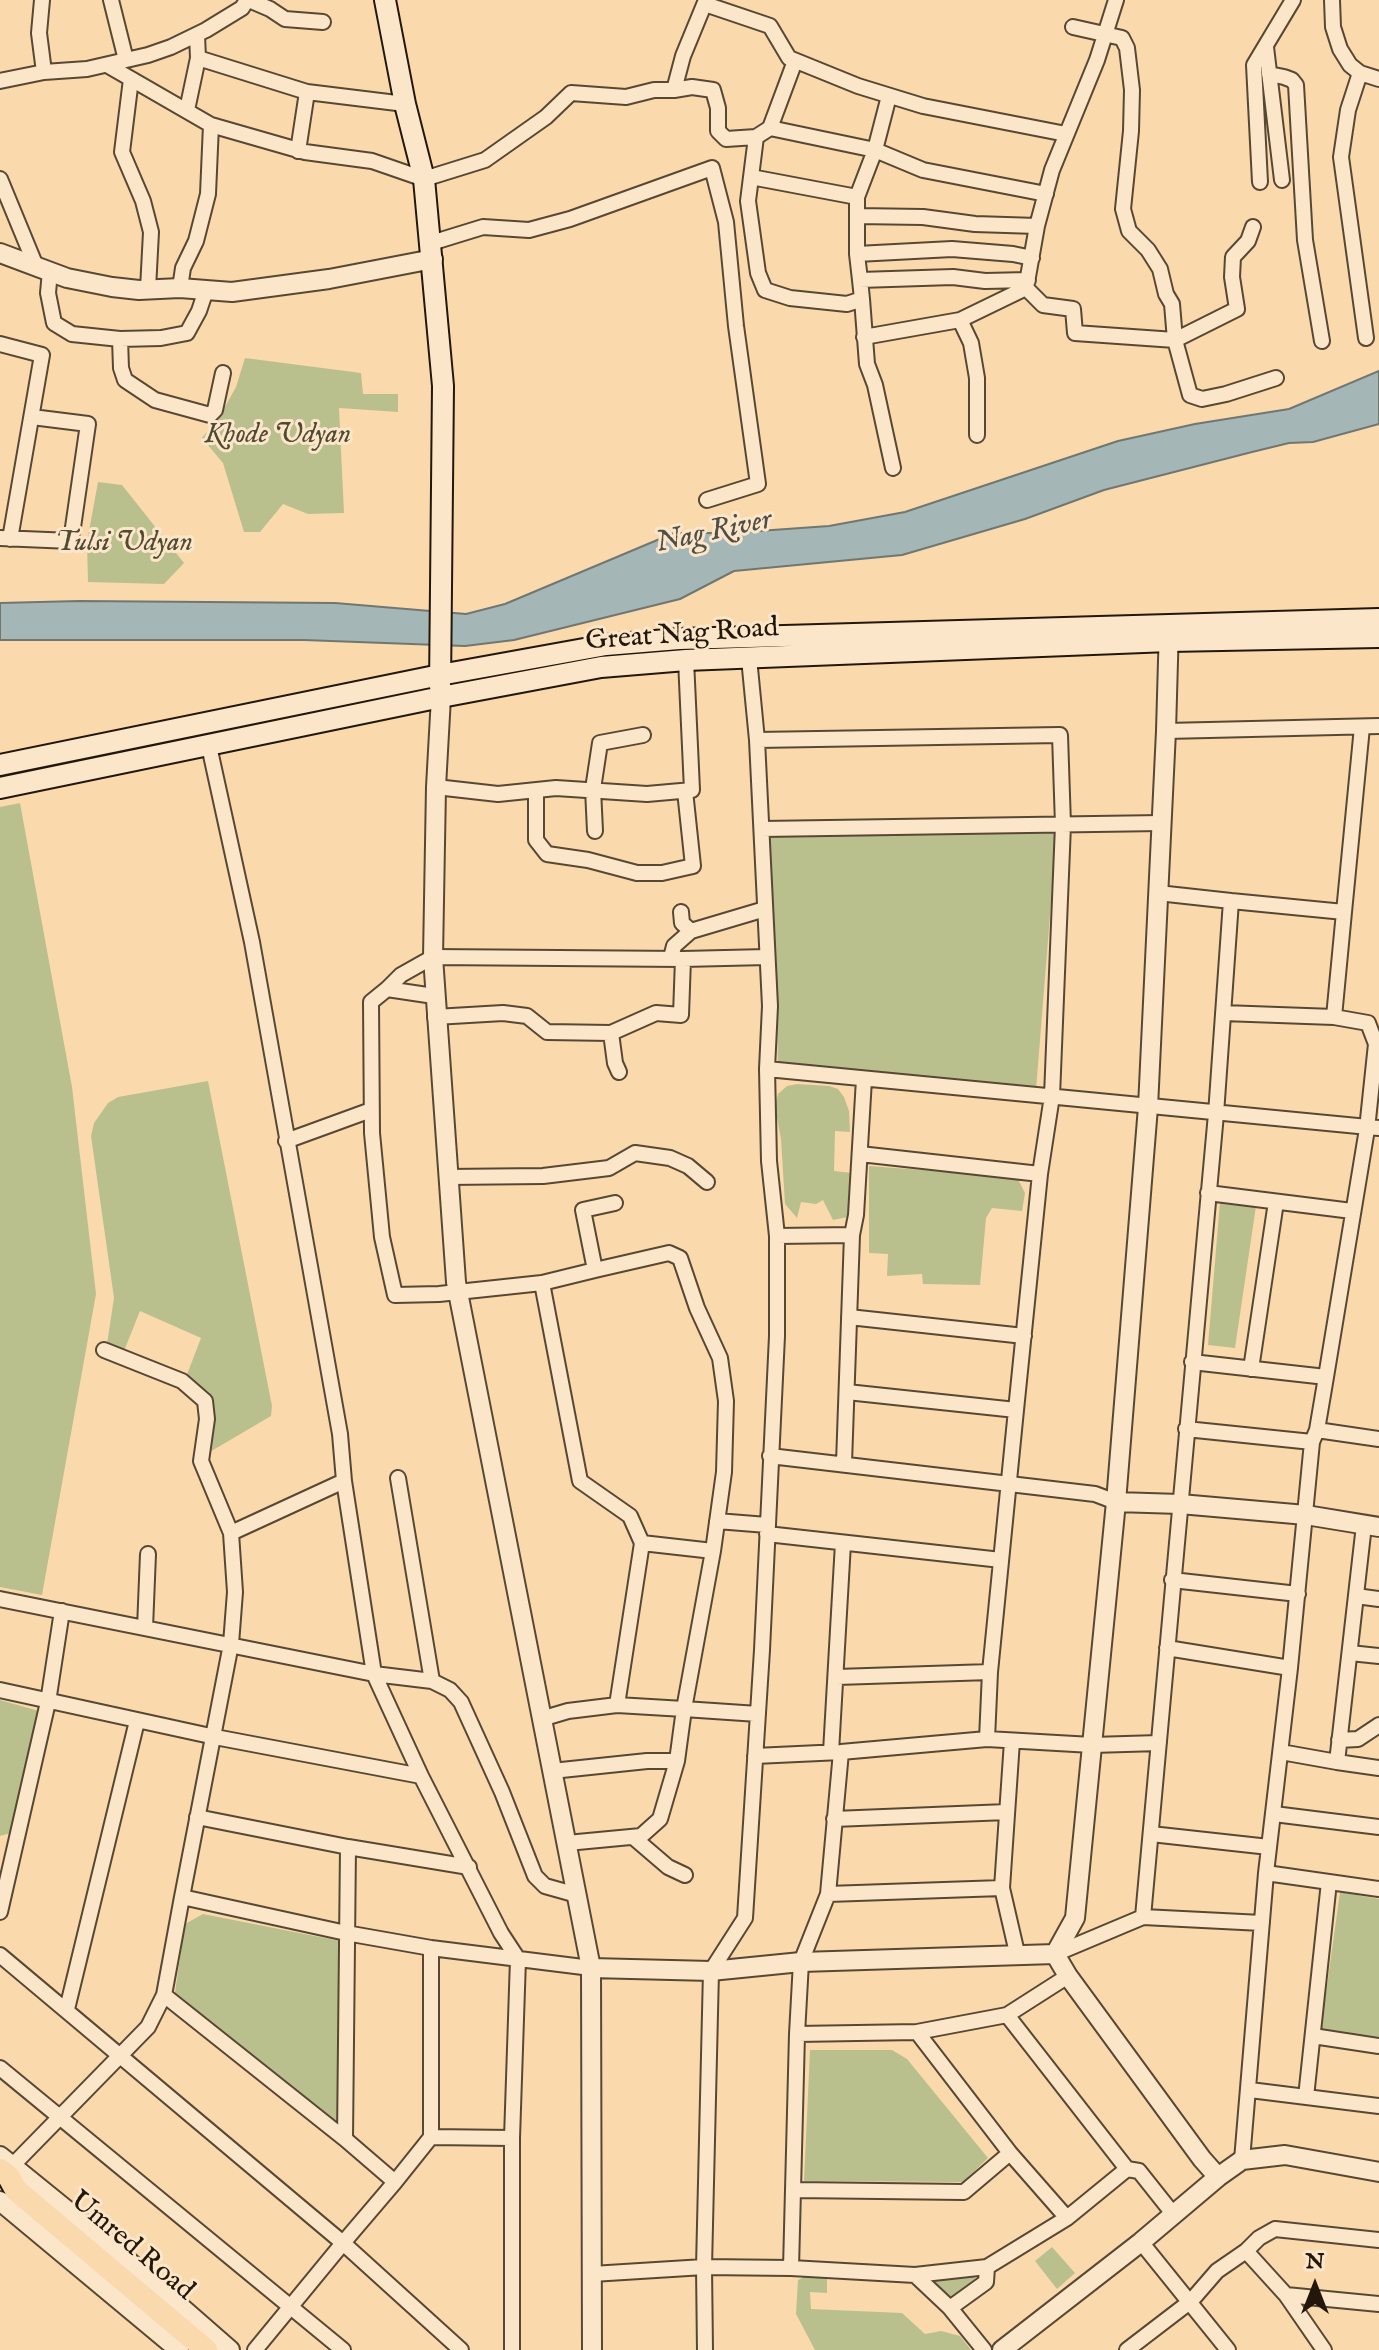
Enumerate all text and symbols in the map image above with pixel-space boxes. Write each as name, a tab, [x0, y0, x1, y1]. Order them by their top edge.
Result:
park label: Khode Udyan	[205, 419, 351, 453]
water label: Nag River	[653, 503, 775, 563]
park label: Tulsi Udyan	[55, 527, 193, 561]
street label: Great Nag Road	[584, 612, 780, 660]
street label: Umred Road	[62, 2185, 200, 2309]
north arrow	[1275, 2246, 1355, 2326]
text: N	[1305, 2248, 1325, 2276]

